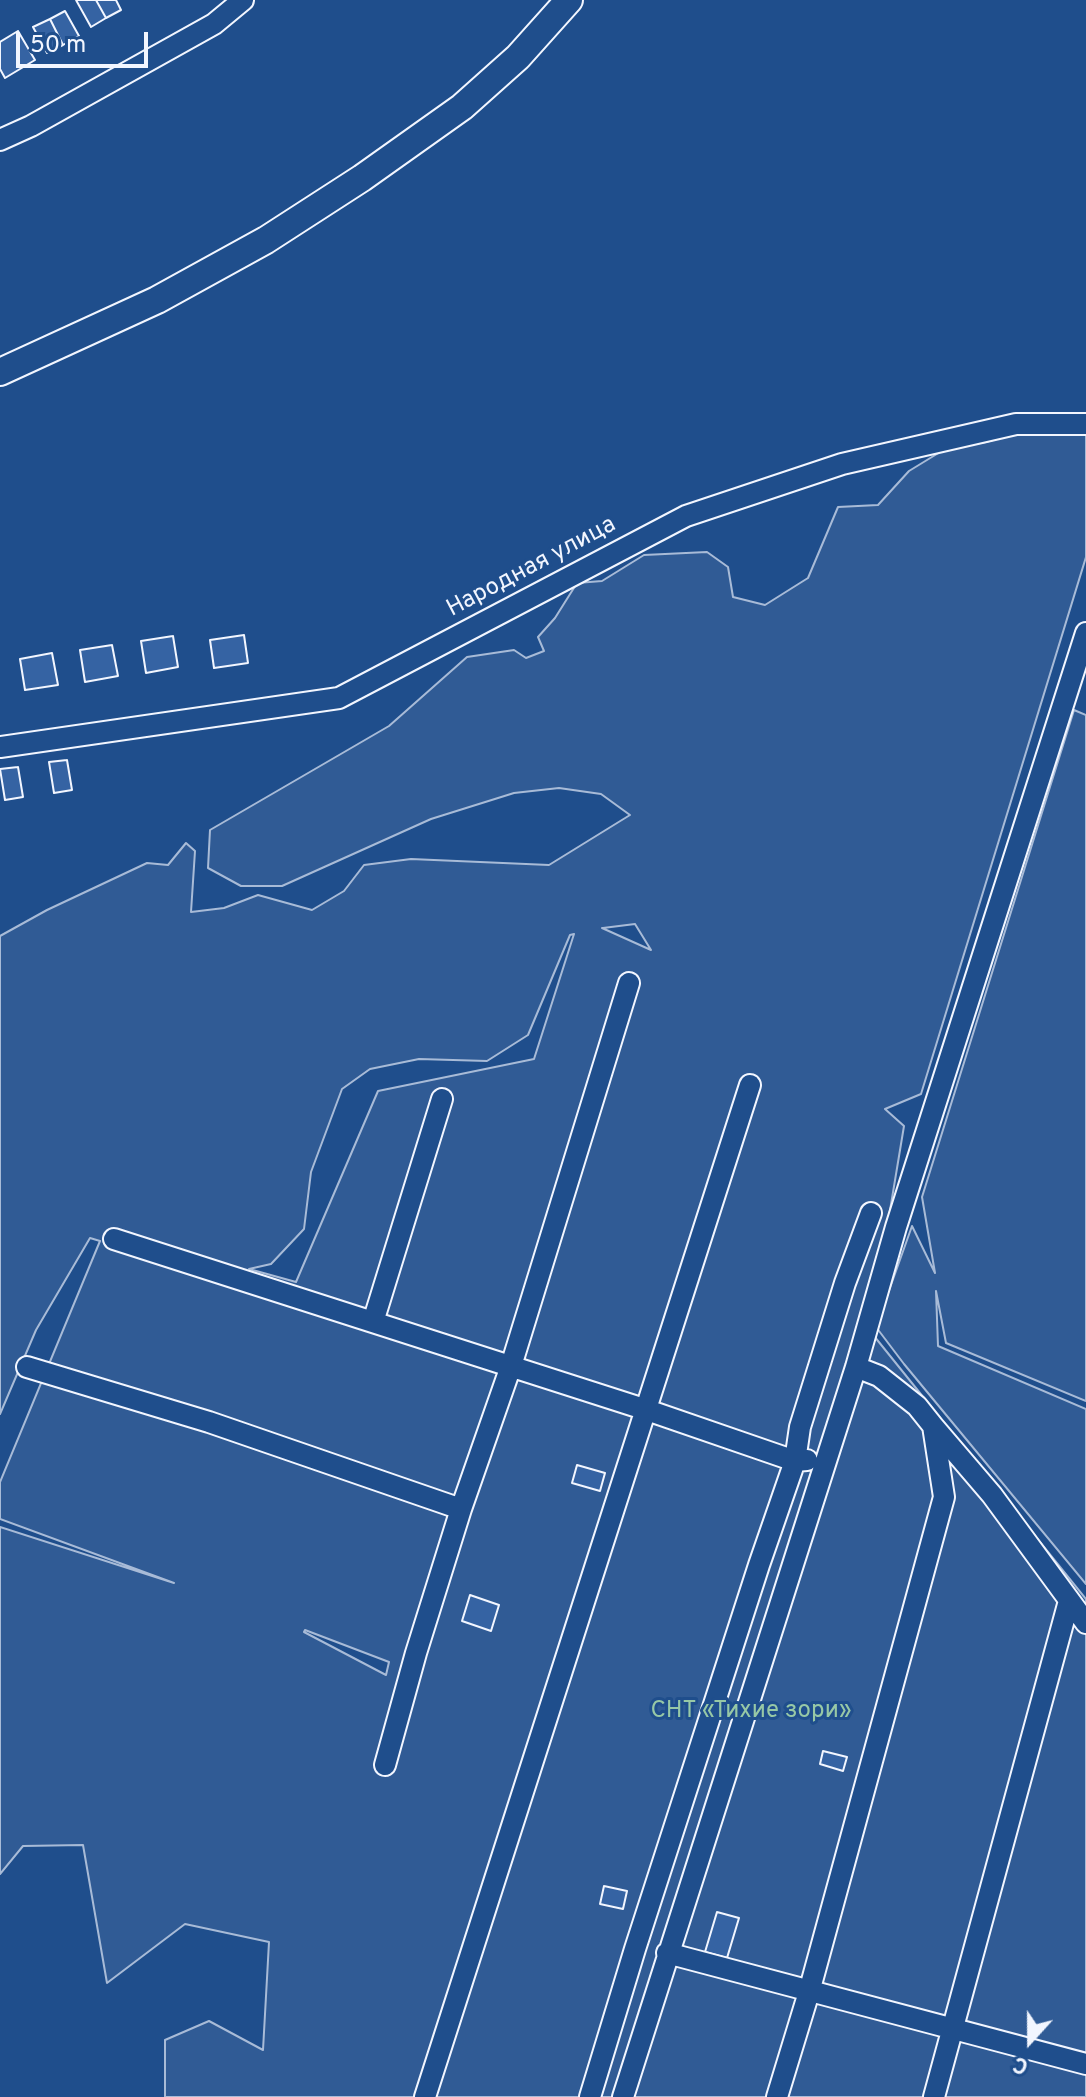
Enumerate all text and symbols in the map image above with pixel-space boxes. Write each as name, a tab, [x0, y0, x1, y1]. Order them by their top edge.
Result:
scale bar	[20, 16, 152, 66]
text: 50 m	[30, 31, 86, 61]
street label: Народная улица	[443, 511, 621, 625]
park label: СНТ «Тихие зори»	[650, 1698, 852, 1726]
north arrow	[990, 2001, 1070, 2081]
text: С	[1010, 2049, 1033, 2079]

